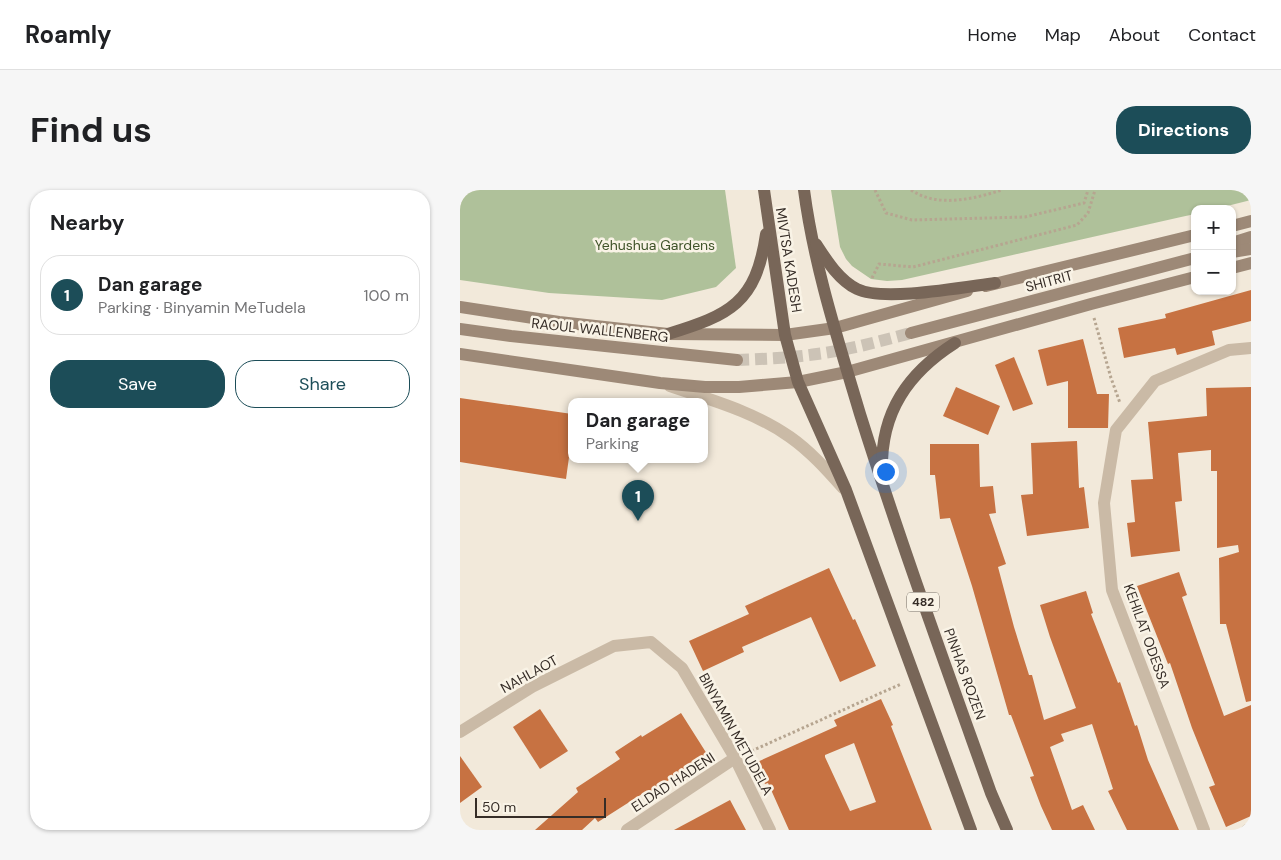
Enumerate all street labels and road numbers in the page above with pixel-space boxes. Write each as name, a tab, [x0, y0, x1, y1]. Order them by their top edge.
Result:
street label: MIVTSA KADESH	[772, 206, 806, 314]
street label: SHITRIT	[1023, 266, 1075, 296]
street label: RAOUL WALLENBERG	[531, 314, 669, 346]
street label: KEHILAT ODESSA	[1120, 581, 1174, 691]
road number: 482	[907, 592, 939, 612]
street label: PINHAS ROZEN	[940, 626, 990, 722]
street label: NAHLAOT	[497, 651, 561, 697]
street label: BINYAMIN METUDELA	[695, 670, 777, 798]
street label: ELDAD HADENI	[628, 748, 718, 816]

